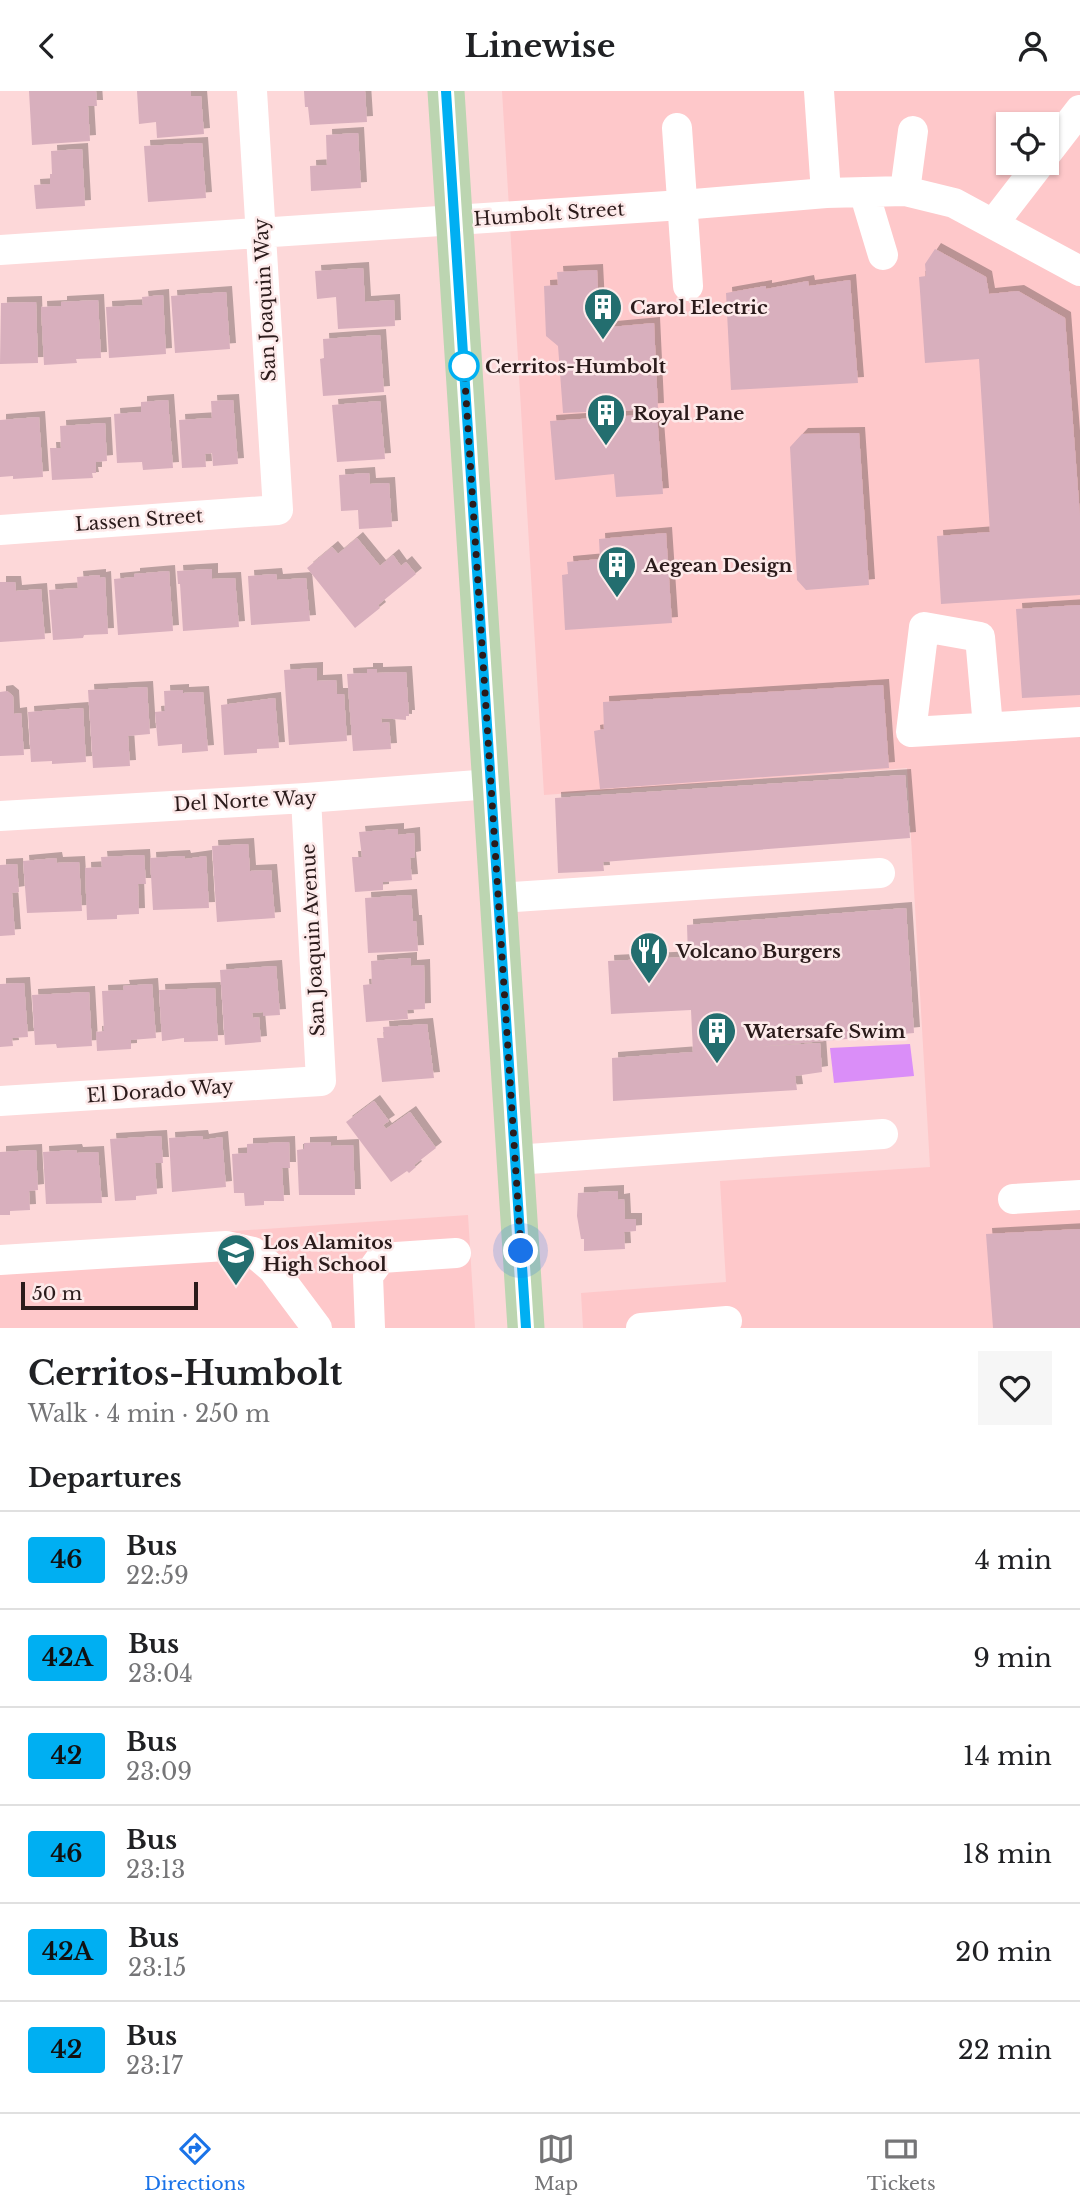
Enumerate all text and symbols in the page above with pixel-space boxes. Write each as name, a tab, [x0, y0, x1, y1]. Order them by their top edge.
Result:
text: Linewise	[465, 26, 615, 66]
icon: back	[28, 27, 66, 65]
icon: person	[1014, 27, 1052, 65]
map controls	[996, 112, 1059, 175]
button: locate	[996, 112, 1059, 175]
street label: Humbolt Street	[473, 197, 626, 231]
street label: San Joaquin Way	[249, 218, 281, 382]
building icon: Carol Electric	[582, 286, 624, 341]
place label: Carol Electric	[630, 296, 768, 319]
marker: Cerritos-Humbolt	[449, 351, 479, 381]
place label: Cerritos-Humbolt	[485, 355, 667, 378]
building icon: Royal Pane	[585, 392, 627, 447]
place label: Royal Pane	[633, 402, 744, 425]
street label: Lassen Street	[74, 504, 205, 536]
building icon: Aegean Design	[596, 544, 638, 599]
place label: Aegean Design	[643, 554, 792, 577]
street label: Del Norte Way	[173, 786, 317, 816]
street label: San Joaquin Avenue	[296, 843, 330, 1037]
restaurant icon: Volcano Burgers	[628, 930, 670, 985]
place label: Volcano Burgers	[675, 940, 841, 963]
building icon: Watersafe Swim	[696, 1010, 738, 1065]
place label: Watersafe Swim	[743, 1020, 906, 1043]
street label: El Dorado Way	[86, 1074, 234, 1108]
place label: Los Alamitos High School	[263, 1231, 393, 1276]
school or university icon: Los Alamitos High School	[215, 1232, 257, 1287]
your location	[503, 1233, 538, 1268]
scale bar	[21, 1279, 198, 1311]
text: 50 m	[32, 1282, 82, 1305]
button: heart	[978, 1351, 1052, 1425]
text: Cerritos-Humbolt	[28, 1353, 342, 1394]
text: Walk · 4 min · 250 m	[28, 1400, 270, 1428]
text: Departures	[28, 1462, 182, 1494]
text: Bus	[126, 1530, 177, 1562]
text: 4 min	[975, 1544, 1052, 1576]
text: 46	[50, 1545, 83, 1574]
text: 22:59	[126, 1562, 189, 1590]
text: Bus	[128, 1628, 179, 1660]
text: 9 min	[973, 1642, 1052, 1674]
text: 42A	[42, 1643, 93, 1672]
text: 23:04	[128, 1660, 193, 1688]
text: Bus	[126, 1726, 177, 1758]
text: 14 min	[963, 1740, 1052, 1772]
text: 42	[51, 1741, 82, 1770]
text: 23:09	[126, 1758, 192, 1786]
text: Bus	[126, 1824, 177, 1856]
text: 18 min	[963, 1838, 1052, 1870]
text: 46	[50, 1839, 83, 1868]
text: 23:13	[126, 1856, 185, 1884]
text: Bus	[128, 1922, 179, 1954]
text: 20 min	[955, 1936, 1052, 1968]
text: 42A	[42, 1937, 93, 1966]
text: 23:15	[128, 1954, 186, 1982]
text: Bus	[126, 2020, 177, 2052]
text: 22 min	[958, 2034, 1052, 2066]
text: 42	[51, 2035, 82, 2064]
text: 23:17	[126, 2052, 183, 2080]
tab: Directions	[144, 2130, 245, 2195]
tab: Map	[534, 2130, 578, 2195]
tab: Tickets	[867, 2130, 936, 2195]

